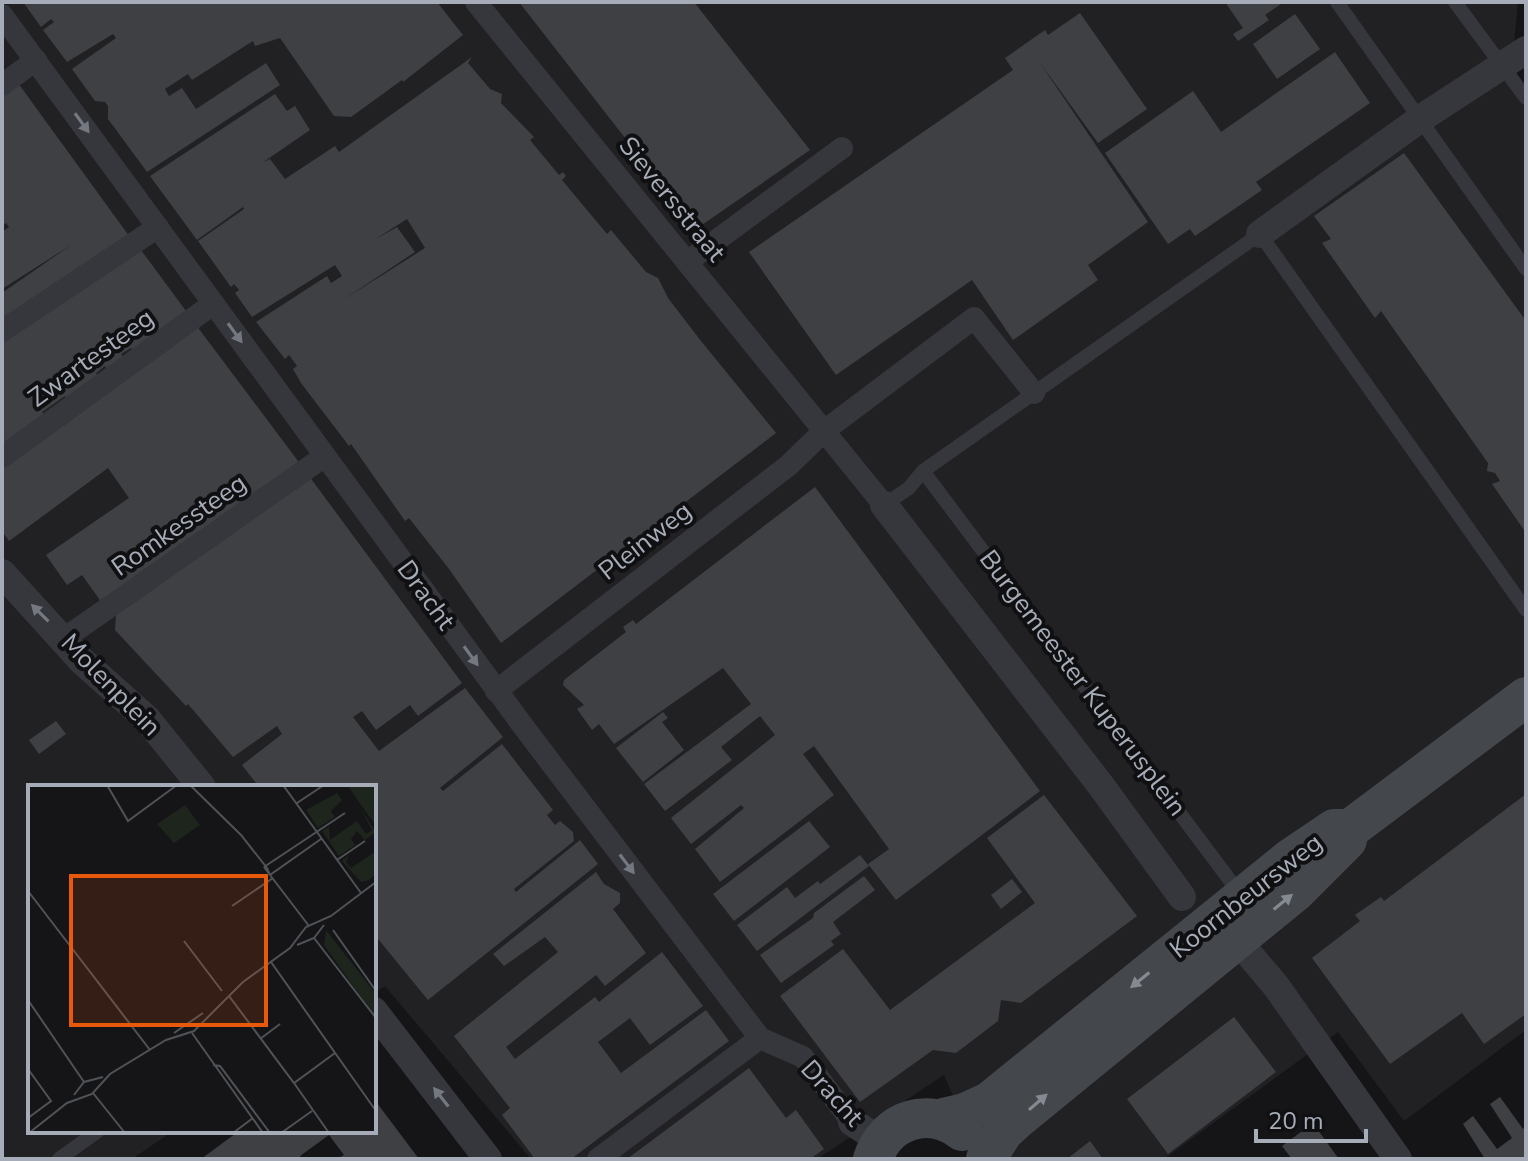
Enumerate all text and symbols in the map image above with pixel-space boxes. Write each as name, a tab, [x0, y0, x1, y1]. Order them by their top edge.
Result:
one-way arrow	[74, 112, 90, 134]
street label: Sieversstraat	[611, 129, 734, 270]
street label: Zwartesteeg	[21, 301, 161, 415]
one-way arrow	[227, 323, 242, 344]
street label: Romkessteeg	[105, 466, 253, 584]
street label: Pleinweg	[591, 494, 699, 588]
street label: Burgemeester Kuperusplein	[971, 543, 1195, 823]
street label: Dracht	[389, 553, 464, 638]
one-way arrow	[31, 604, 50, 623]
street label: Molenplein	[53, 626, 169, 744]
one-way arrow	[463, 646, 478, 667]
inset map	[28, 785, 376, 1133]
street label: Koornbeursweg	[1162, 825, 1330, 967]
one-way arrow	[619, 854, 635, 874]
one-way arrow	[1273, 895, 1293, 911]
one-way arrow	[1130, 971, 1150, 987]
street label: Dracht	[793, 1052, 872, 1134]
one-way arrow	[433, 1087, 449, 1107]
scale bar	[1256, 1093, 1366, 1143]
one-way arrow	[1027, 1094, 1047, 1111]
text: 20 m	[1268, 1105, 1324, 1137]

